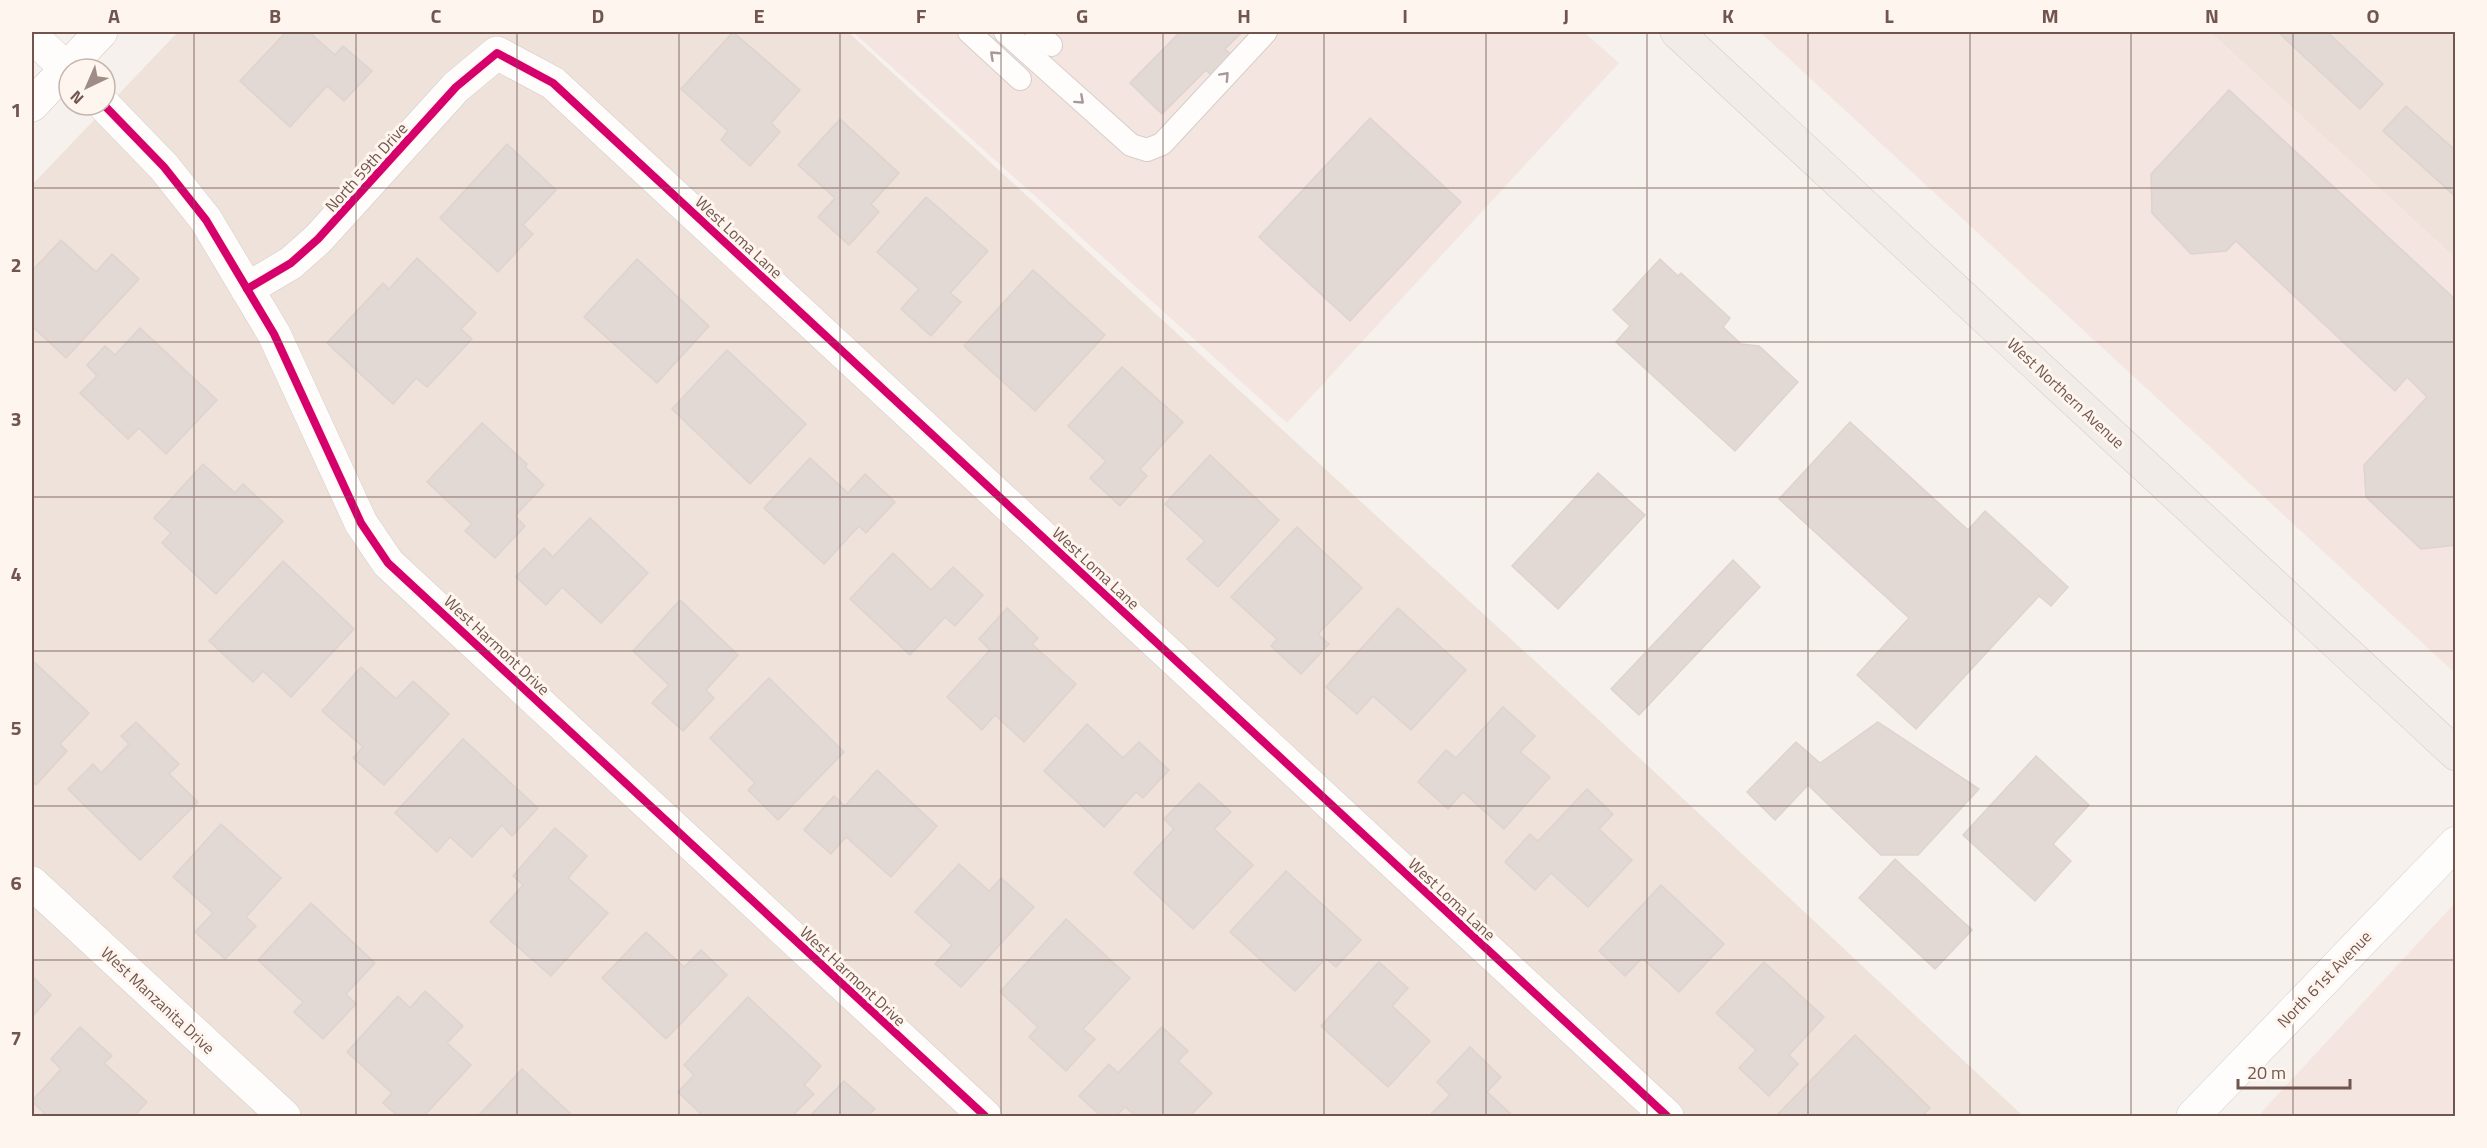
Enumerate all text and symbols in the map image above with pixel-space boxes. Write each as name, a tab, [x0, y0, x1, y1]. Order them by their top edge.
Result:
text: A	[108, 0, 120, 31]
text: B	[269, 0, 281, 31]
text: C	[431, 0, 442, 31]
text: D	[592, 0, 604, 31]
text: E	[753, 0, 765, 31]
text: F	[916, 0, 927, 31]
text: G	[1076, 0, 1088, 31]
text: H	[1237, 0, 1251, 31]
text: I	[1402, 0, 1408, 31]
text: J	[1563, 0, 1569, 31]
text: K	[1722, 0, 1734, 31]
text: L	[1884, 0, 1894, 31]
text: M	[2041, 0, 2059, 31]
text: N	[2205, 0, 2219, 31]
text: O	[2366, 0, 2380, 31]
one-way arrow	[990, 51, 1001, 62]
north arrow	[57, 57, 117, 117]
one-way arrow	[1218, 72, 1229, 83]
text: N	[64, 85, 89, 110]
one-way arrow	[1073, 93, 1084, 104]
text: 1	[10, 94, 22, 125]
street label: North 59th Drive	[319, 117, 413, 217]
street label: West Loma Lane	[690, 190, 788, 284]
text: 2	[10, 249, 22, 280]
street label: West Northern Avenue	[2002, 332, 2130, 454]
text: 3	[10, 403, 22, 434]
street label: West Loma Lane	[1047, 521, 1145, 615]
text: 4	[10, 558, 22, 589]
street label: West Harmont Drive	[439, 589, 555, 701]
text: 5	[10, 712, 22, 743]
street label: West Loma Lane	[1403, 852, 1501, 946]
text: 6	[10, 867, 22, 898]
street label: West Harmont Drive	[795, 920, 911, 1032]
street label: North 61st Avenue	[2271, 925, 2377, 1033]
street label: West Manzanita Drive	[96, 941, 220, 1059]
text: 7	[10, 1022, 22, 1053]
scale bar	[2238, 1052, 2350, 1090]
text: 20 m	[2247, 1059, 2286, 1086]

